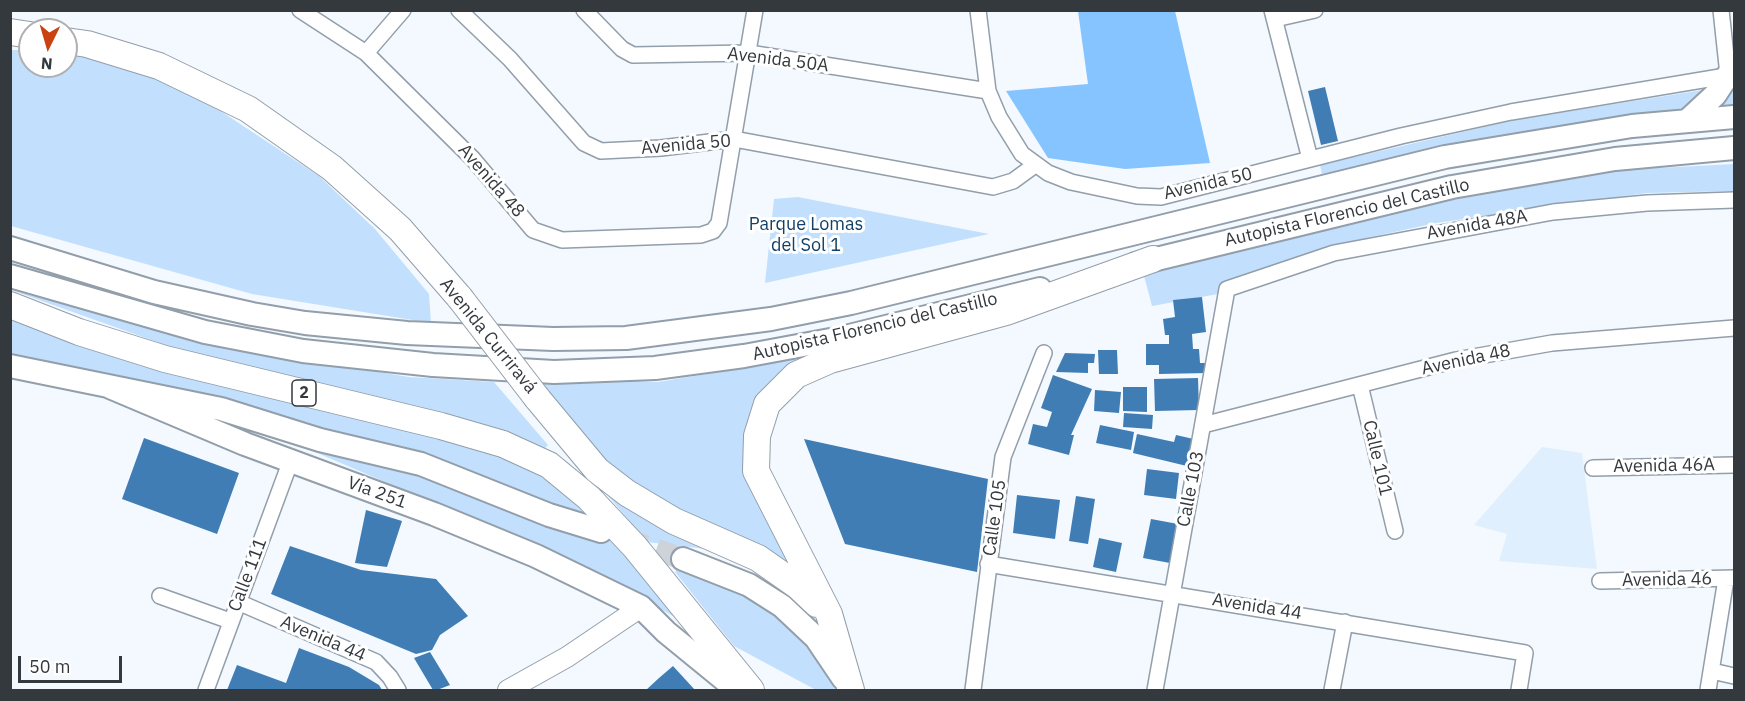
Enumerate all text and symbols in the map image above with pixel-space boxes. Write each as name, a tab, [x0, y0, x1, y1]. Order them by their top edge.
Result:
north arrow	[18, 18, 78, 78]
street label: Avenida 50A	[726, 43, 830, 77]
text: N	[40, 53, 53, 74]
street label: Avenida 50	[640, 130, 732, 160]
street label: Avenida 48	[453, 140, 529, 222]
street label: Avenida 50	[1162, 163, 1254, 205]
street label: Autopista Florencio del Castillo	[1222, 174, 1472, 252]
street label: Avenida 48A	[1425, 206, 1529, 244]
park label: Parque Lomas del Sol 1	[749, 214, 863, 256]
street label: Avenida Curriravá	[435, 274, 541, 398]
street label: Autopista Florencio del Castillo	[750, 288, 1000, 366]
street label: Avenida 48	[1420, 340, 1512, 380]
road number: 2	[292, 380, 316, 406]
street label: Calle 101	[1358, 418, 1396, 498]
street label: Calle 103	[1173, 449, 1209, 529]
street label: Avenida 46A	[1613, 454, 1715, 478]
street label: Vía 251	[344, 472, 410, 514]
street label: Calle 105	[979, 478, 1011, 558]
street label: Calle 111	[224, 535, 272, 615]
street label: Avenida 46	[1622, 568, 1712, 592]
street label: Avenida 44	[1211, 589, 1303, 625]
street label: Avenida 44	[277, 611, 369, 667]
scale bar	[21, 644, 124, 682]
text: 50 m	[29, 655, 71, 678]

